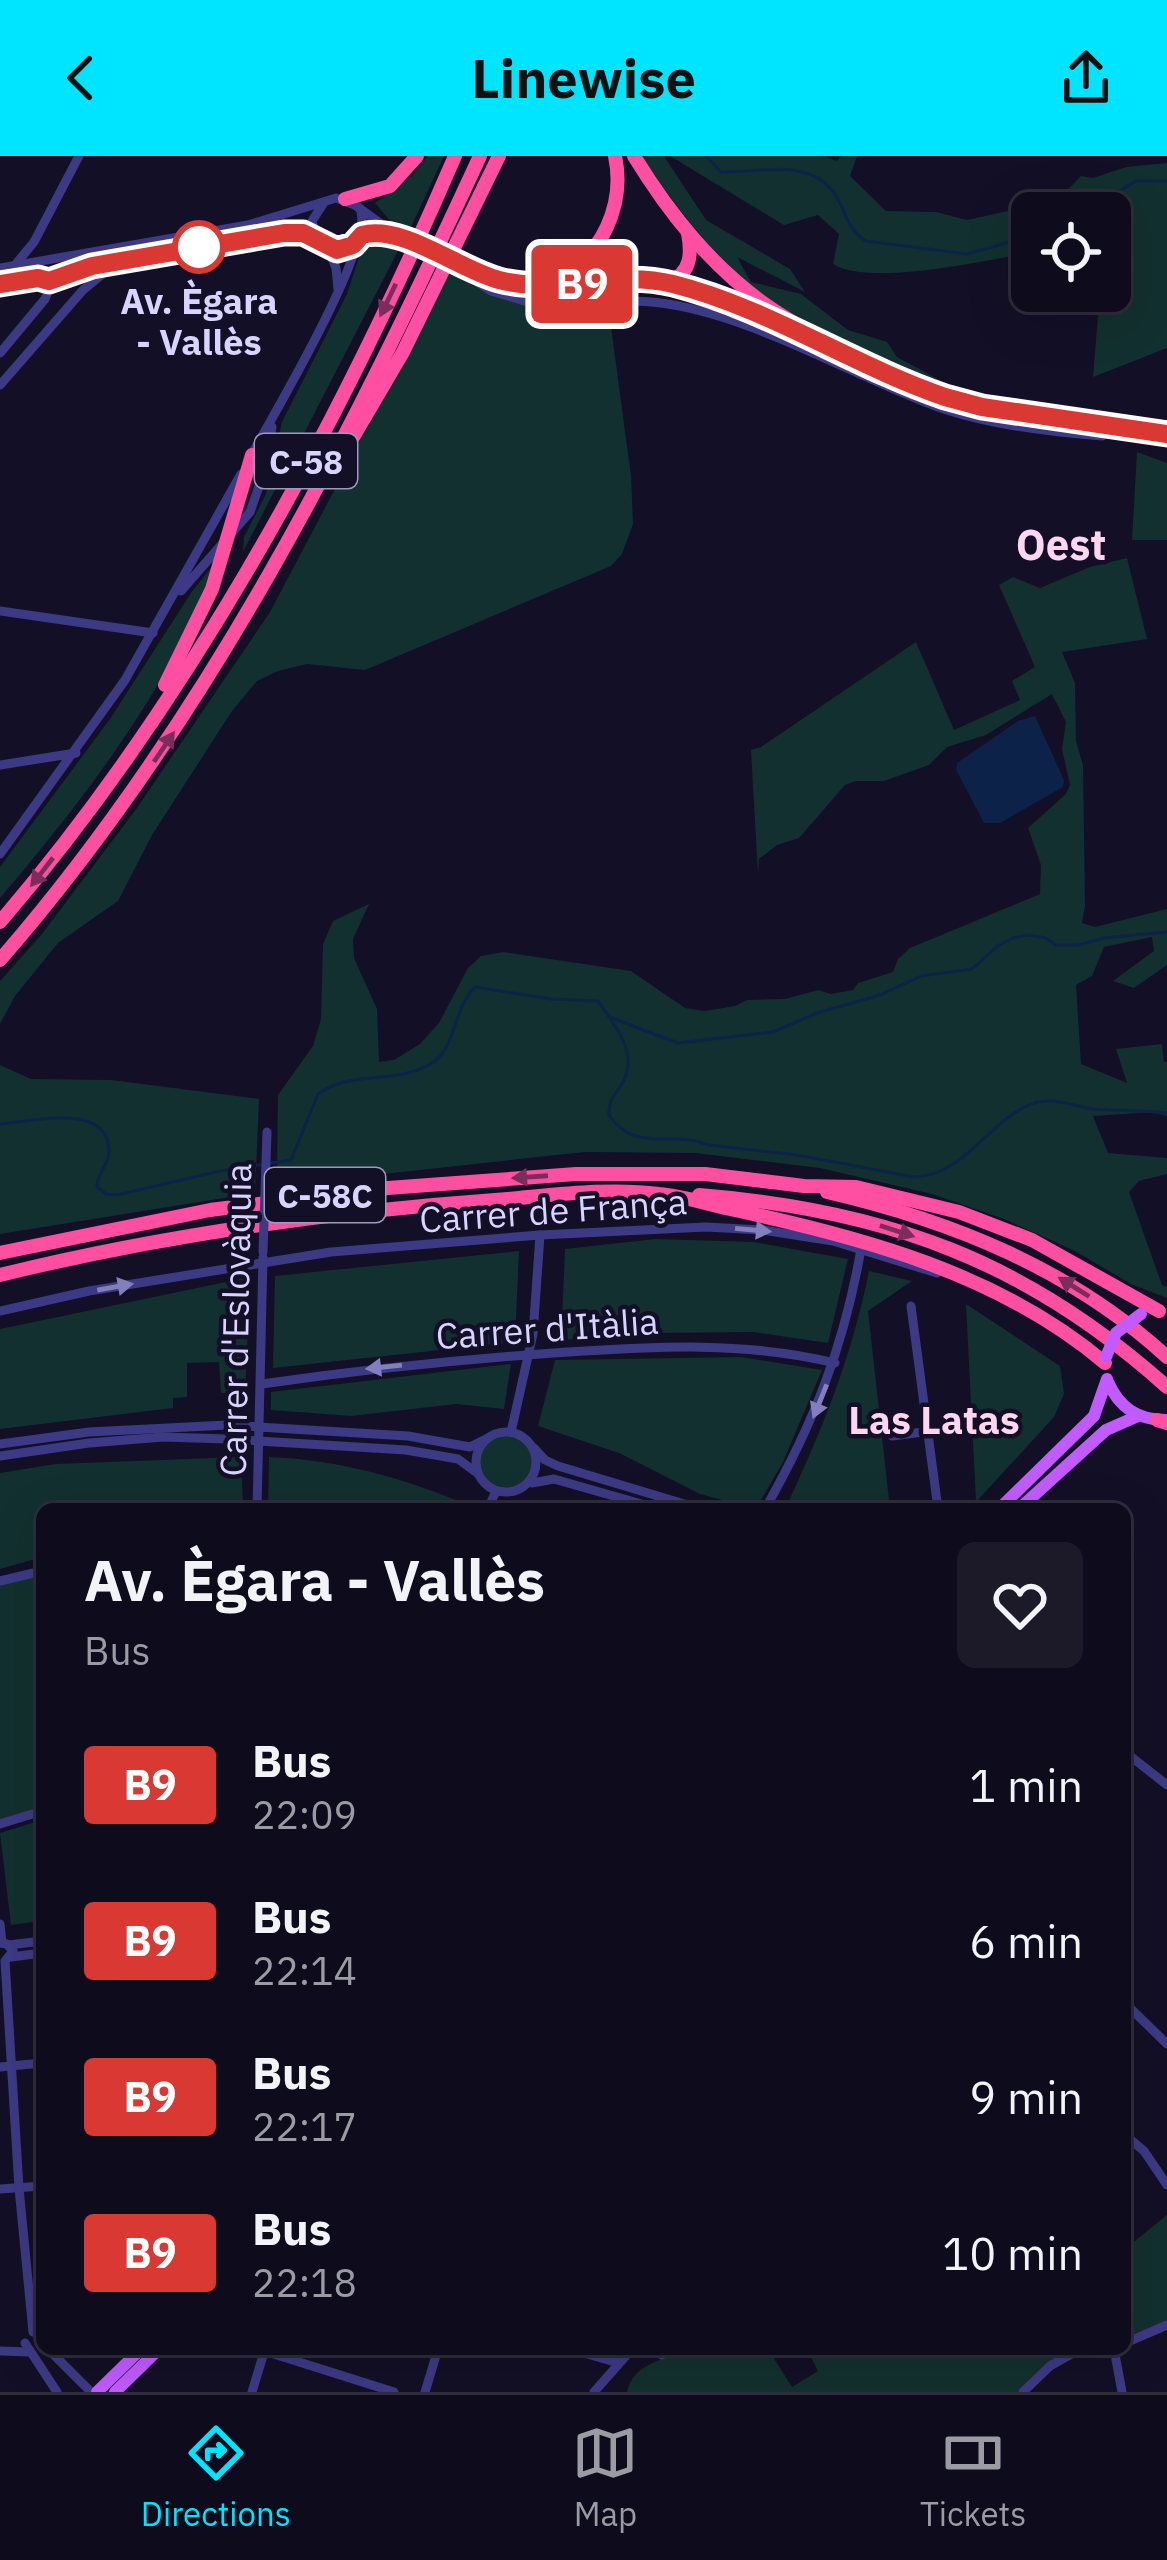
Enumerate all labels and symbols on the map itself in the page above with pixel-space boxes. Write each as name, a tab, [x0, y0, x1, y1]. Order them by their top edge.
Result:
marker: Av. Ègara - Vallès	[174, 222, 224, 272]
line badge: B9	[528, 245, 636, 323]
place label: Av. Ègara - Vallès	[120, 277, 278, 365]
one-way arrow	[378, 283, 398, 318]
road number: C-58	[255, 434, 357, 488]
district label: Oest	[1016, 517, 1106, 572]
one-way arrow	[152, 731, 174, 764]
one-way arrow	[30, 856, 54, 888]
street label: Carrer d'Eslovàquia	[209, 1163, 261, 1477]
one-way arrow	[511, 1167, 548, 1186]
road number: C-58C	[265, 1168, 385, 1222]
street label: Carrer de França	[418, 1177, 688, 1243]
one-way arrow	[735, 1221, 772, 1240]
one-way arrow	[879, 1223, 916, 1241]
one-way arrow	[1058, 1276, 1090, 1298]
one-way arrow	[96, 1277, 134, 1295]
street label: Carrer d'Itàlia	[434, 1297, 660, 1359]
one-way arrow	[365, 1358, 402, 1377]
one-way arrow	[809, 1384, 828, 1420]
district label: Las Latas	[848, 1394, 1020, 1445]

